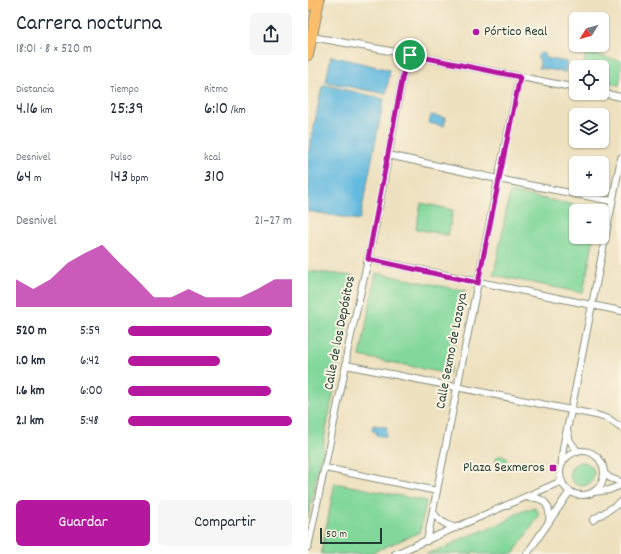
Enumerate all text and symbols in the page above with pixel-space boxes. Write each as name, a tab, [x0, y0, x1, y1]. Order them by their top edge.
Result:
text: Carrera nocturna	[16, 9, 162, 40]
north arrow	[569, 12, 609, 52]
map controls	[569, 12, 609, 244]
button: share	[250, 13, 292, 55]
place label: Pórtico Real	[484, 22, 548, 42]
marker: Pórtico Real	[471, 27, 481, 37]
pin	[393, 38, 427, 72]
text: 18:01 · 8 × 520 m	[16, 40, 92, 59]
icon: arrive	[399, 44, 421, 66]
button: locate	[569, 60, 609, 100]
text: Distancia	[16, 82, 54, 98]
text: Tiempo	[110, 82, 139, 98]
text: Ritmo	[204, 82, 228, 98]
text: 4.16	[16, 98, 38, 122]
text: 25:39	[110, 98, 143, 122]
text: 6:10	[204, 98, 228, 122]
text: km	[38, 103, 53, 119]
text: /km	[228, 103, 246, 119]
button: layers	[569, 108, 609, 148]
text: Desnivel	[16, 150, 50, 166]
text: Pulso	[110, 150, 132, 166]
text: kcal	[204, 150, 221, 166]
button: +	[569, 156, 609, 196]
text: 64	[16, 166, 31, 190]
text: 143	[110, 166, 128, 190]
text: 310	[204, 166, 225, 190]
text: m	[31, 171, 41, 187]
text: bpm	[128, 171, 148, 187]
button: −	[569, 204, 609, 244]
text: Desnivel	[16, 212, 57, 231]
text: 21–27 m	[254, 212, 292, 231]
street label: Calle de los Depósitos	[319, 274, 361, 392]
street label: Calle Sexmo de Lozoya	[431, 291, 473, 411]
text: 520 m	[16, 322, 47, 341]
text: 5:59	[80, 322, 100, 341]
text: 1.0 km	[16, 352, 45, 371]
text: 6:42	[80, 352, 100, 371]
text: 1.6 km	[16, 382, 45, 401]
text: 6:00	[80, 382, 103, 401]
text: 2.1 km	[16, 412, 44, 431]
text: 5:48	[80, 412, 99, 431]
place label: Plaza Sexmeros	[463, 458, 545, 478]
marker: Plaza Sexmeros	[548, 463, 558, 473]
button: Guardar	[16, 500, 150, 546]
button: Compartir	[158, 500, 292, 546]
scale bar	[320, 526, 382, 545]
text: 50 m	[326, 527, 347, 543]

